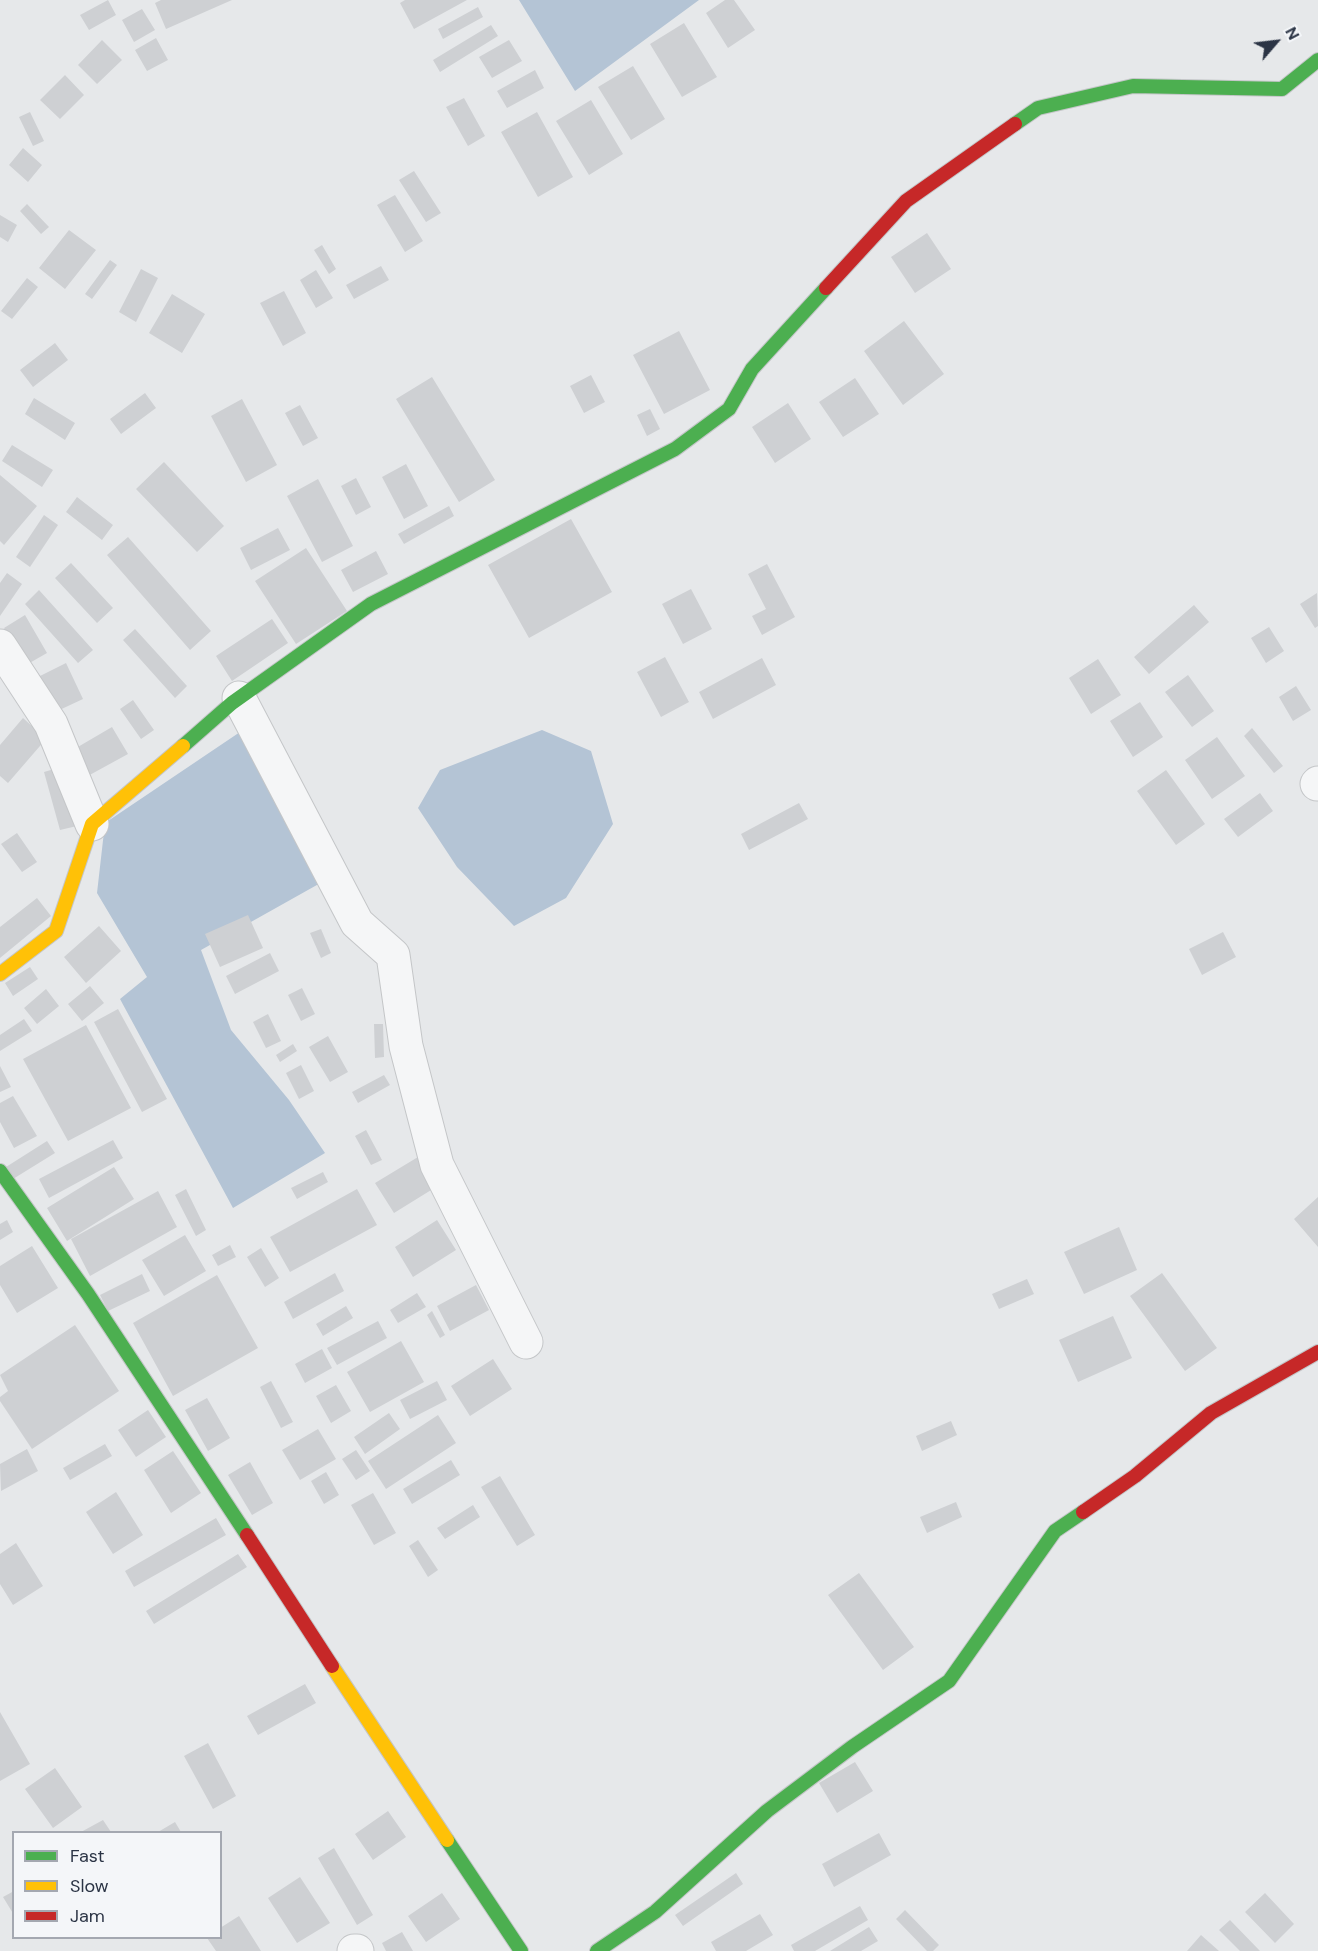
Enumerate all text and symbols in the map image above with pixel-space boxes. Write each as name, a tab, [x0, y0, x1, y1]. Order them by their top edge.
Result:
north arrow	[1246, 12, 1306, 72]
text: N	[1280, 23, 1304, 43]
legend	[12, 1831, 222, 1939]
text: Fast	[70, 1844, 105, 1868]
text: Slow	[70, 1874, 109, 1898]
text: Jam	[70, 1904, 105, 1928]

